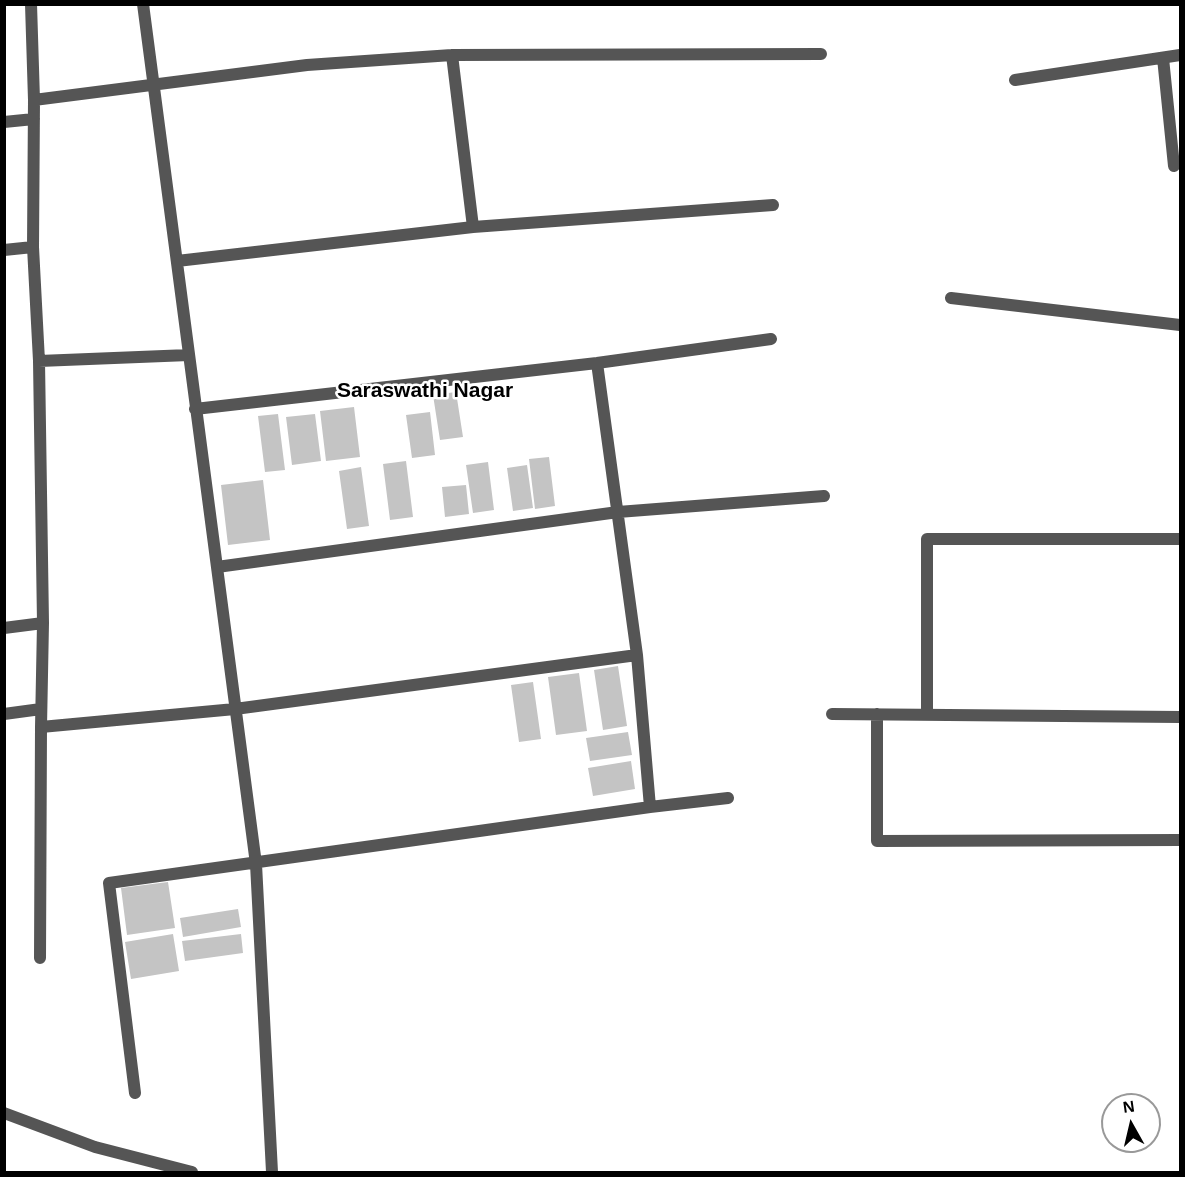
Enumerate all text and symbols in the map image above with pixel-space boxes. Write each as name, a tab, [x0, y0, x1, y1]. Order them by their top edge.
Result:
district label: Saraswathi Nagar	[337, 378, 513, 404]
north arrow	[1101, 1093, 1161, 1153]
text: N	[1122, 1097, 1136, 1116]

